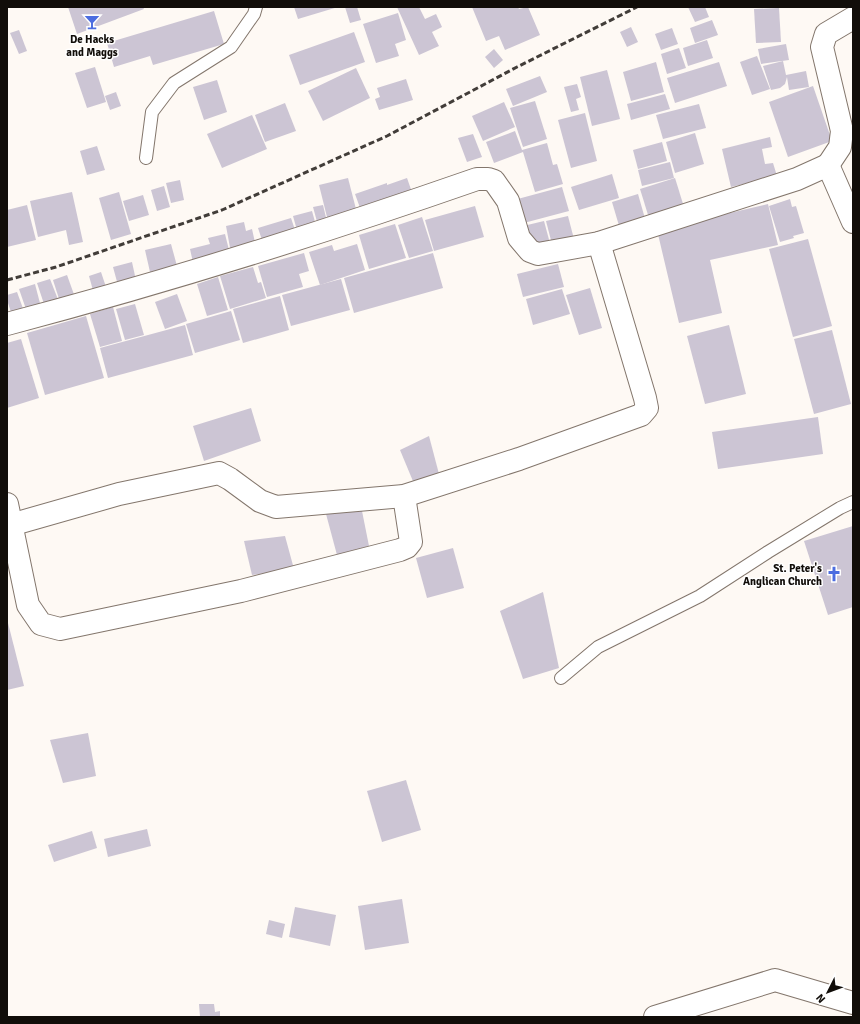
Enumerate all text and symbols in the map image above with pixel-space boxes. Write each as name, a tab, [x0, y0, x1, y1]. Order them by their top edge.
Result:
bar icon: De Hacks and Maggs	[83, 13, 101, 31]
place label: De Hacks and Maggs	[66, 33, 118, 59]
place label: St. Peter's Anglican Church	[743, 562, 822, 588]
church icon: St. Peter's Anglican Church	[825, 565, 843, 583]
north arrow	[808, 972, 848, 1012]
text: N	[814, 991, 828, 1006]

